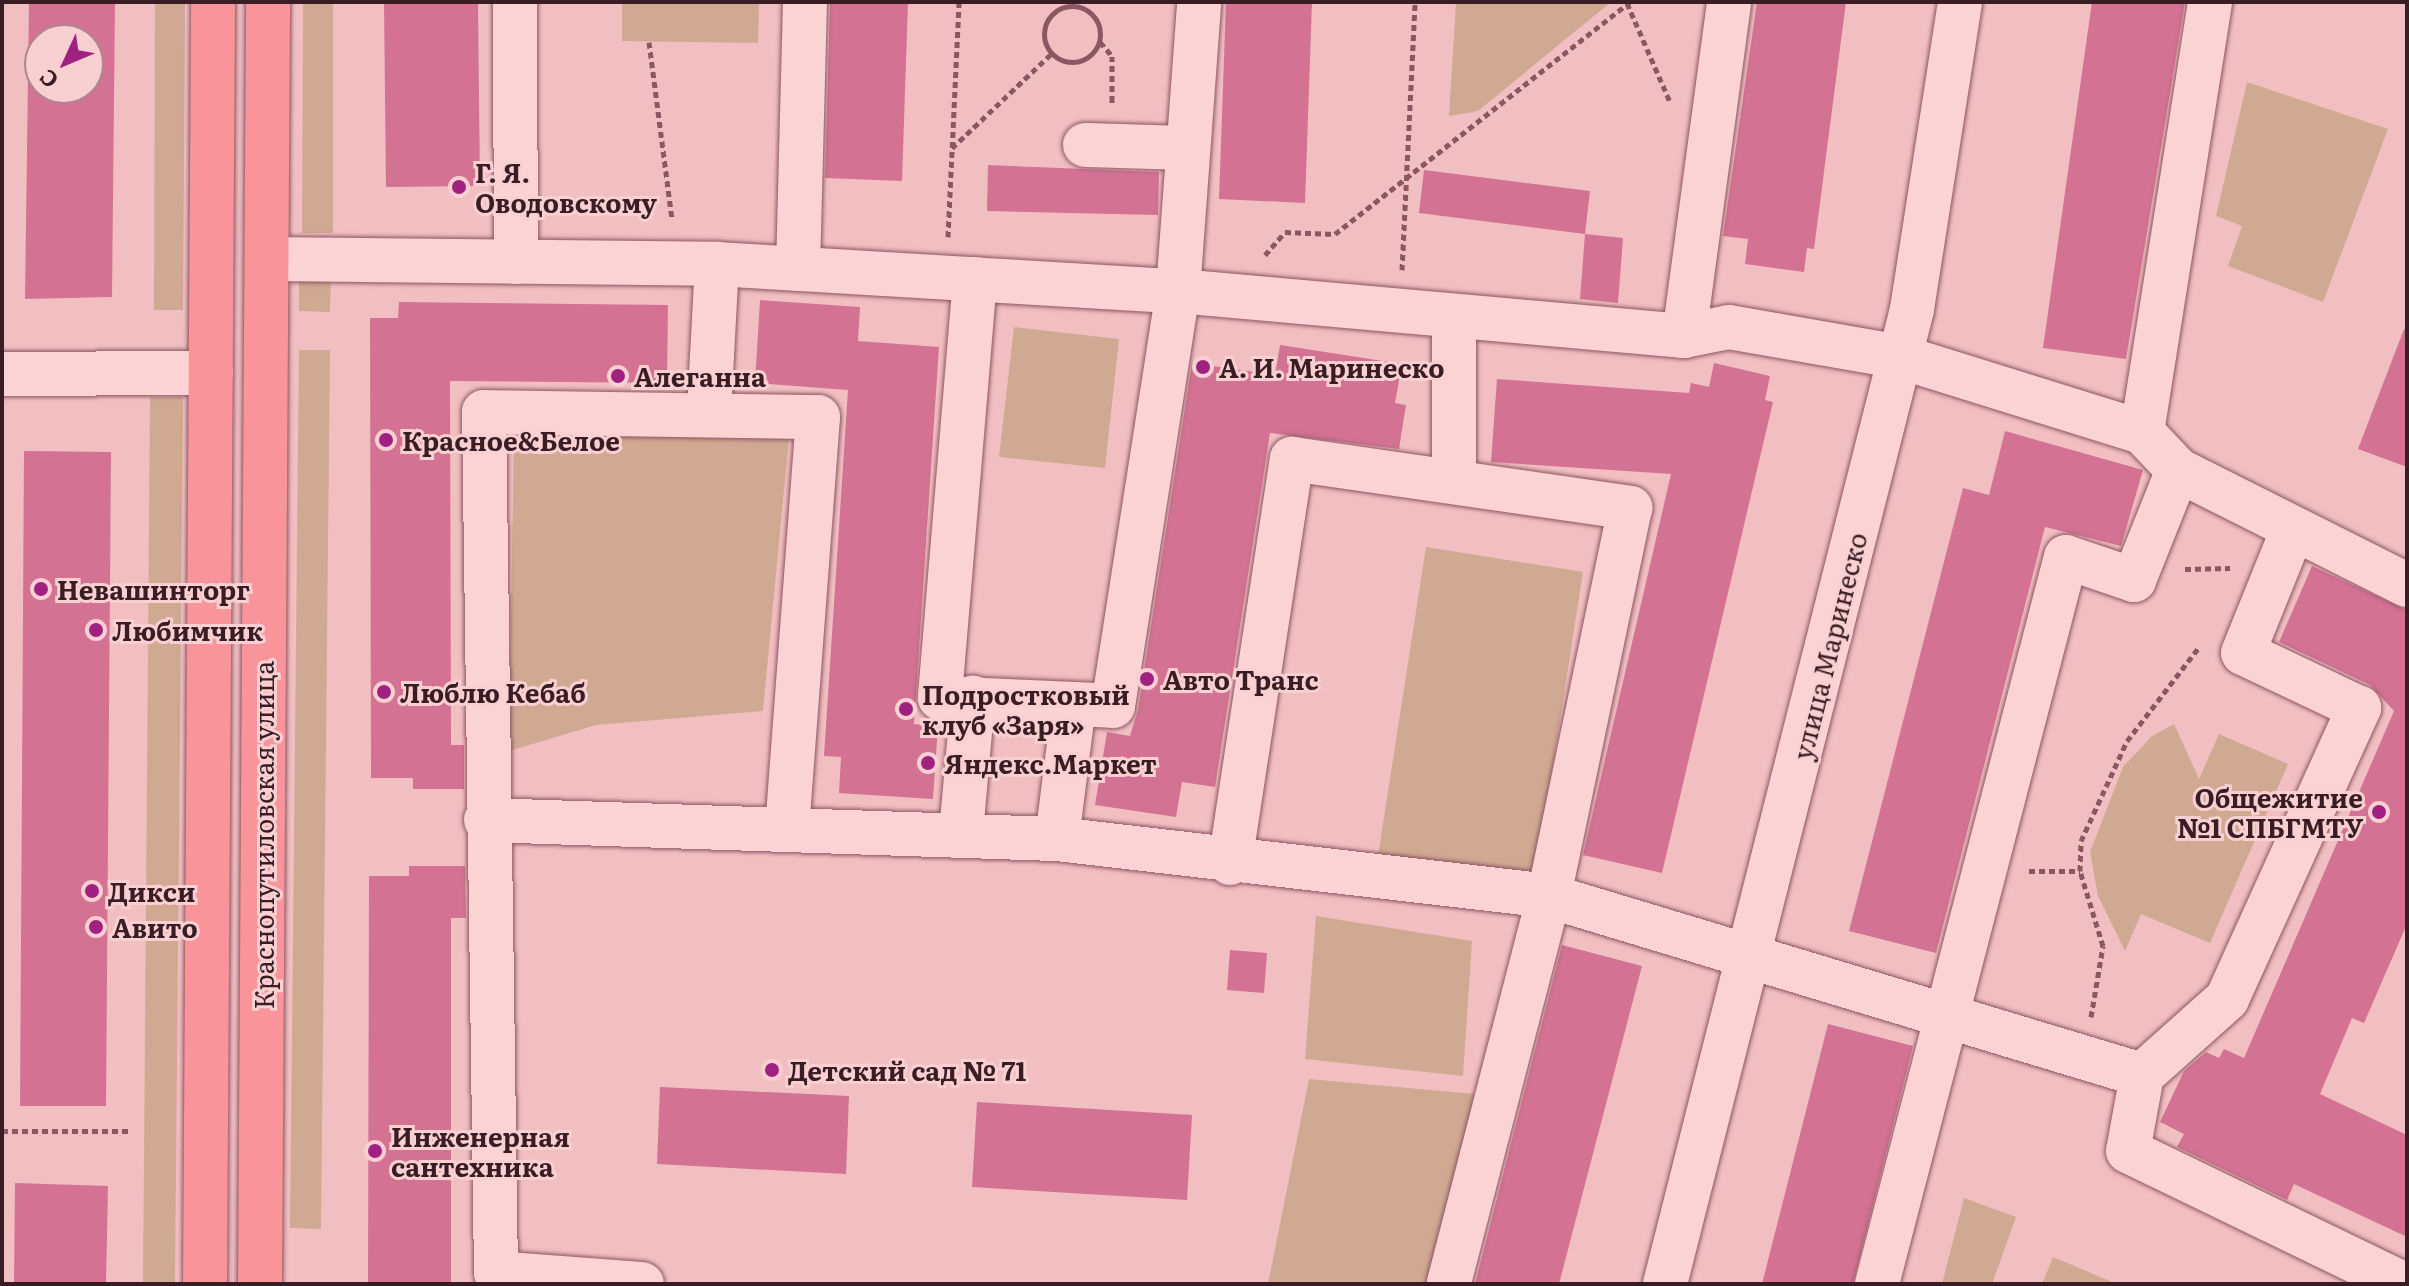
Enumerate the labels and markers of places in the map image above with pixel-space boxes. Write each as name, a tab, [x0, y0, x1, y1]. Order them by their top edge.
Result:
place label: Г. Я. Оводовскому	[475, 156, 657, 218]
marker: Г. Я. Оводовскому	[450, 178, 468, 196]
place label: А. И. Маринеско	[1219, 351, 1444, 383]
marker: А. И. Маринеско	[1194, 358, 1212, 376]
place label: Алеганна	[634, 360, 766, 392]
marker: Алеганна	[609, 367, 627, 385]
place label: Красное&Белое	[402, 424, 620, 456]
marker: Красное&Белое	[377, 431, 395, 449]
place label: Невашинторг	[57, 573, 250, 605]
marker: Невашинторг	[32, 580, 50, 598]
place label: Любимчик	[112, 614, 263, 646]
marker: Любимчик	[87, 621, 105, 639]
place label: Авто Транс	[1163, 663, 1319, 695]
marker: Авто Транс	[1138, 670, 1156, 688]
place label: Люблю Кебаб	[400, 676, 586, 708]
place label: Подростковый клуб «Заря»	[922, 678, 1130, 740]
marker: Люблю Кебаб	[375, 683, 393, 701]
marker: Подростковый клуб «Заря»	[897, 700, 915, 718]
place label: Яндекс.Маркет	[944, 747, 1157, 779]
marker: Яндекс.Маркет	[919, 754, 937, 772]
place label: Общежитие №1 СПБГМТУ	[2177, 781, 2363, 842]
marker: Общежитие №1 СПБГМТУ	[2370, 803, 2388, 821]
place label: Дикси	[108, 875, 195, 907]
marker: Дикси	[83, 882, 101, 900]
place label: Авито	[112, 911, 198, 943]
marker: Авито	[87, 918, 105, 936]
place label: Детский сад № 71	[788, 1054, 1026, 1086]
marker: Детский сад № 71	[763, 1061, 781, 1079]
place label: Инженерная сантехника	[391, 1120, 570, 1182]
marker: Инженерная сантехника	[366, 1142, 384, 1160]

